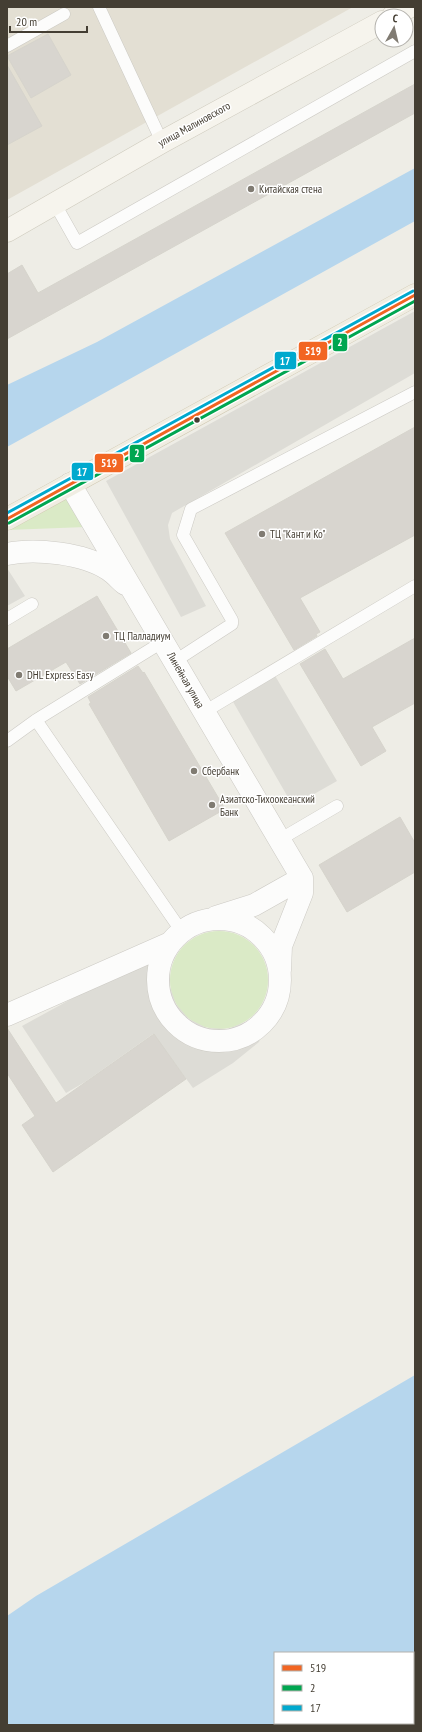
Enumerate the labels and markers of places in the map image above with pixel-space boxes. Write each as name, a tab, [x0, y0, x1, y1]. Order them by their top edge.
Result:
place label: Китайская стена	[259, 182, 322, 196]
marker: Китайская стена	[246, 184, 256, 194]
unlabelled marker	[192, 415, 202, 425]
place label: ТЦ "Кант и Ко"	[270, 527, 325, 541]
marker: ТЦ "Кант и Ко"	[257, 529, 267, 539]
place label: ТЦ Палладиум	[114, 629, 171, 643]
marker: ТЦ Палладиум	[101, 631, 111, 641]
place label: DHL Express Easy	[27, 668, 94, 682]
marker: DHL Express Easy	[14, 670, 24, 680]
place label: Сбербанк	[202, 764, 240, 778]
marker: Сбербанк	[189, 766, 199, 776]
place label: Азиатско-Тихоокеанский Банк	[220, 792, 315, 819]
marker: Азиатско-Тихоокеанский Банк	[207, 800, 217, 810]

